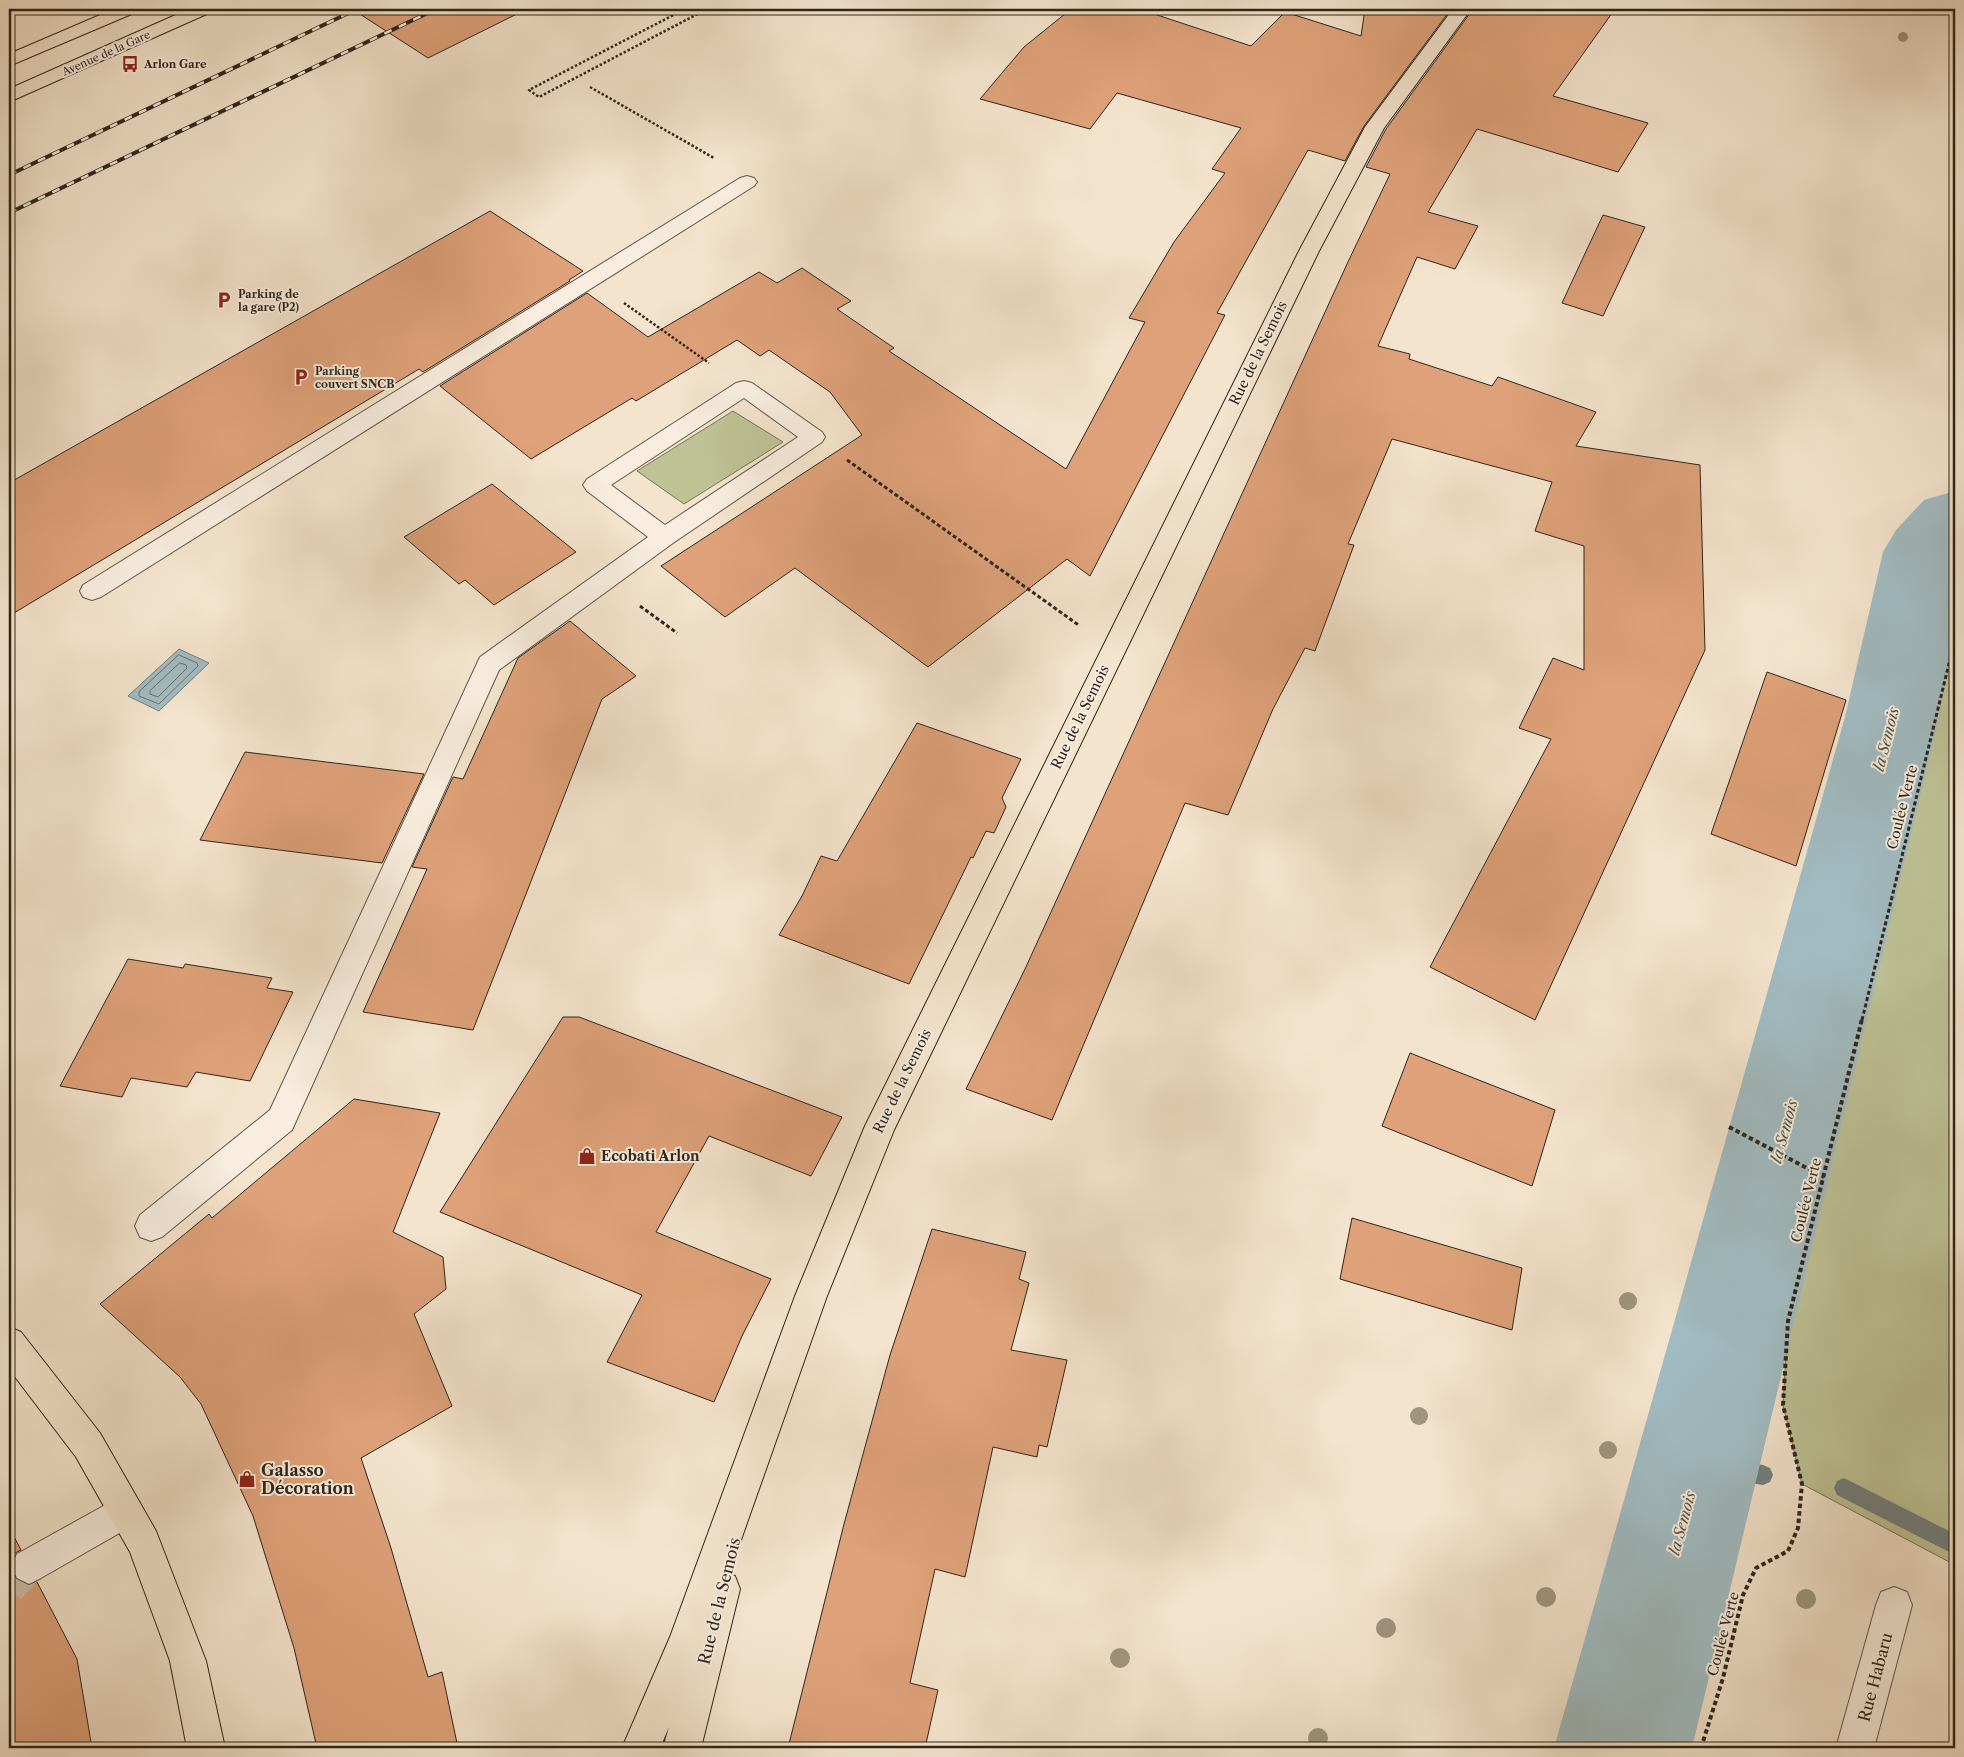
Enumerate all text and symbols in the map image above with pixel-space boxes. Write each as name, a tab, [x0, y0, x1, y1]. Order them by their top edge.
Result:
street label: Avenue de la Gare	[59, 27, 152, 79]
bus stop icon: Arlon Gare	[120, 54, 140, 74]
place label: Arlon Gare	[143, 57, 207, 71]
place label: Parking de la gare (P2)	[238, 287, 300, 314]
parking icon: Parking de la gare (P2)	[214, 290, 234, 310]
street label: Rue de la Semois	[1225, 298, 1291, 408]
place label: Parking couvert SNCB	[315, 364, 394, 391]
parking icon: Parking couvert SNCB	[291, 367, 311, 387]
street label: Rue de la Semois	[1047, 662, 1113, 772]
water label: la Semois	[1869, 705, 1903, 773]
street label: Coulée Verte	[1883, 763, 1921, 851]
street label: Rue de la Semois	[869, 1026, 935, 1136]
water label: la Semois	[1766, 1097, 1802, 1165]
shop icon: Ecobati Arlon	[577, 1146, 597, 1166]
place label: Ecobati Arlon	[601, 1147, 700, 1165]
street label: Coulée Verte	[1787, 1156, 1825, 1244]
place label: Galasso Décoration	[261, 1460, 354, 1498]
shop icon: Galasso Décoration	[237, 1469, 257, 1489]
water label: la Semois	[1664, 1489, 1700, 1557]
street label: Rue de la Semois	[694, 1535, 744, 1667]
street label: Coulée Verte	[1703, 1590, 1743, 1678]
street label: Rue Habaru	[1853, 1630, 1897, 1724]

